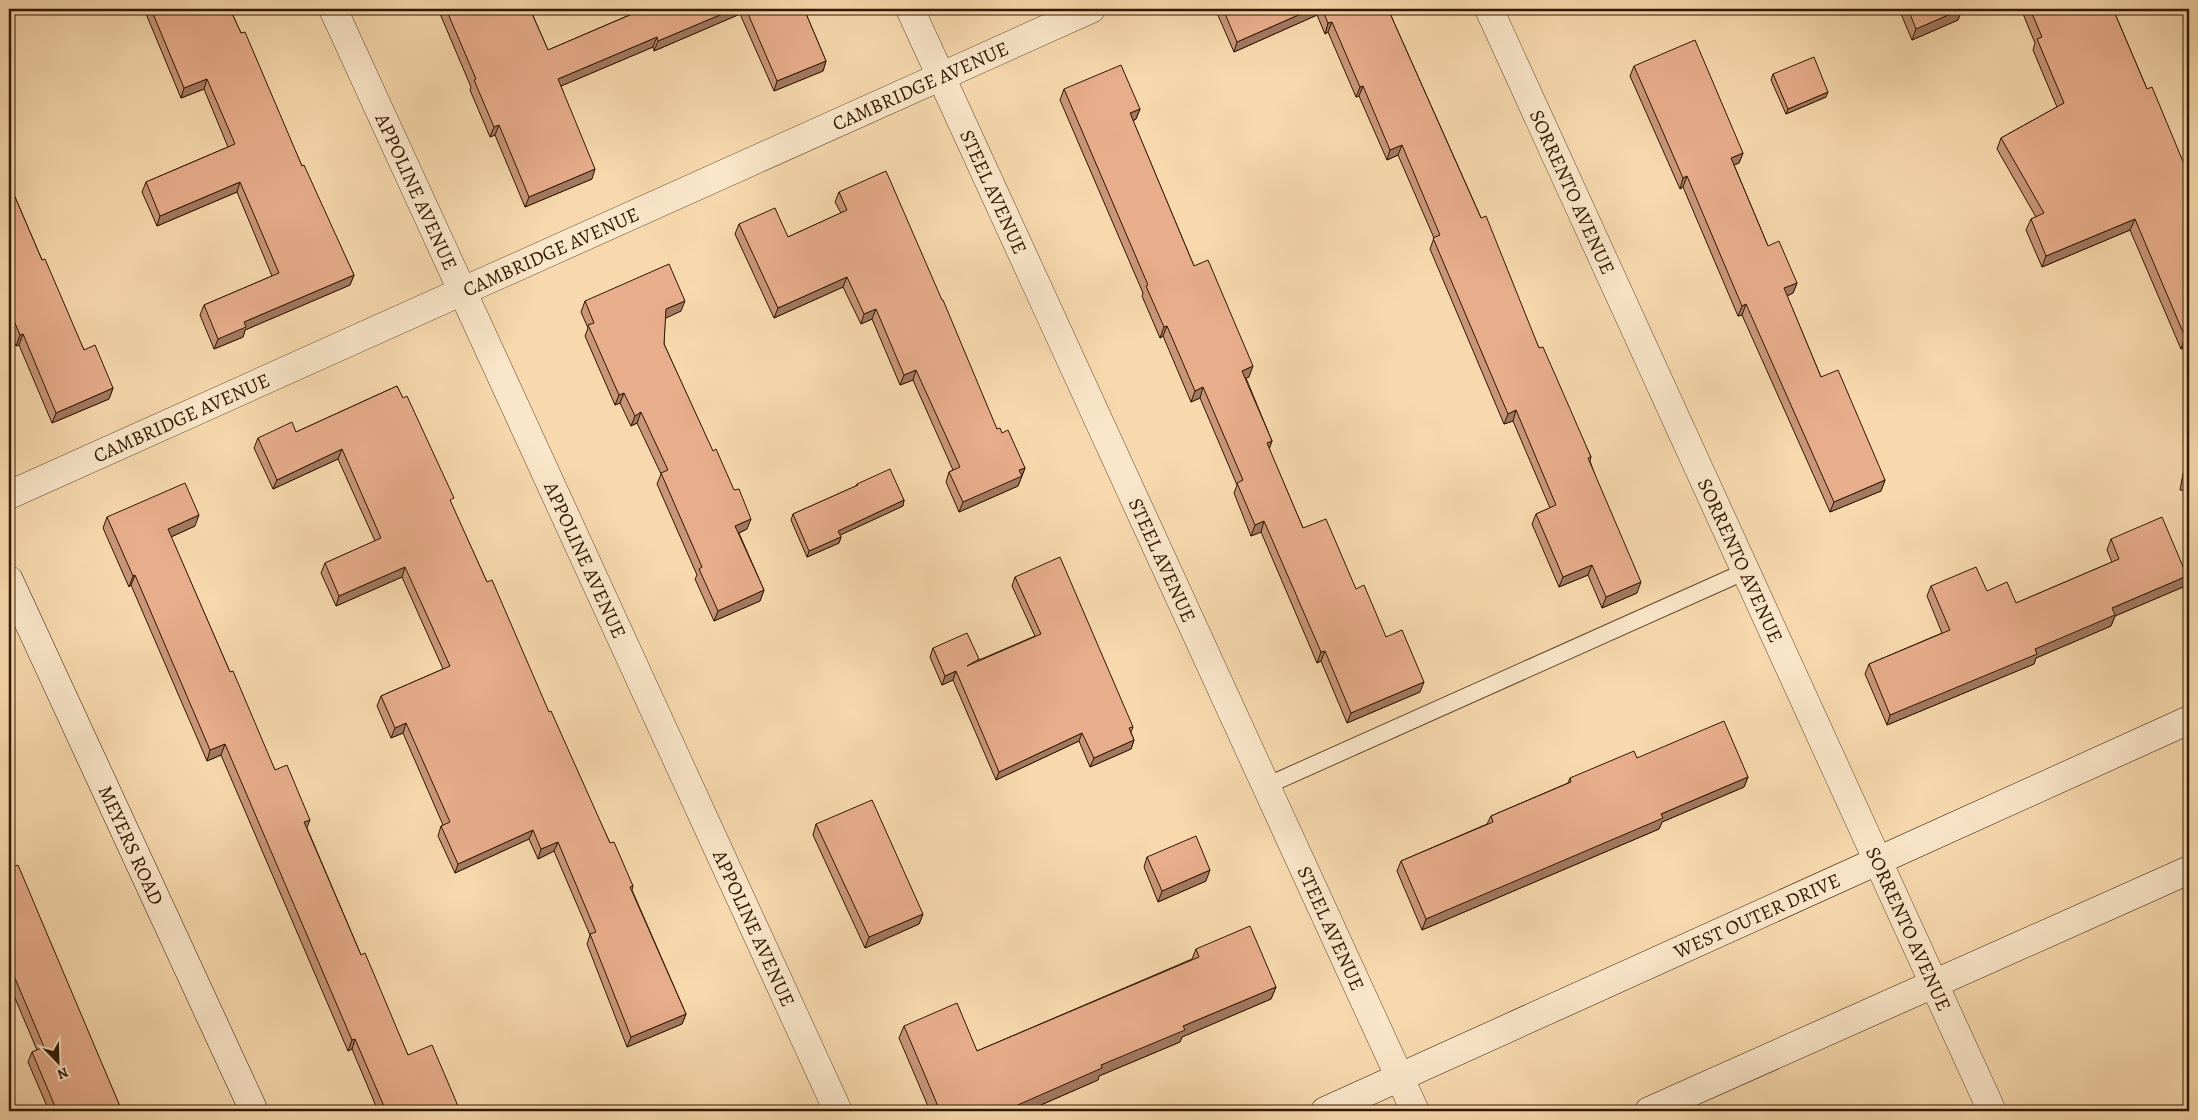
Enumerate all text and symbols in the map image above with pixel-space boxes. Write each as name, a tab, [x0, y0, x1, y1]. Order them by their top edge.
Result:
street label: CAMBRIDGE AVENUE	[828, 35, 1013, 137]
street label: SORRENTO AVENUE	[1523, 106, 1621, 279]
street label: APPOLINE AVENUE	[368, 108, 464, 275]
street label: STEEL AVENUE	[953, 125, 1033, 258]
street label: CAMBRIDGE AVENUE	[459, 201, 643, 303]
street label: CAMBRIDGE AVENUE	[89, 367, 274, 469]
street label: SORRENTO AVENUE	[1691, 474, 1789, 647]
street label: APPOLINE AVENUE	[537, 477, 633, 643]
street label: STEEL AVENUE	[1122, 494, 1202, 627]
street label: MEYERS ROAD	[92, 781, 170, 910]
street label: SORRENTO AVENUE	[1859, 842, 1958, 1015]
street label: APPOLINE AVENUE	[706, 845, 801, 1011]
street label: STEEL AVENUE	[1291, 862, 1371, 995]
street label: WEST OUTER DRIVE	[1669, 867, 1845, 966]
north arrow	[32, 1038, 82, 1088]
text: N	[54, 1063, 71, 1084]

